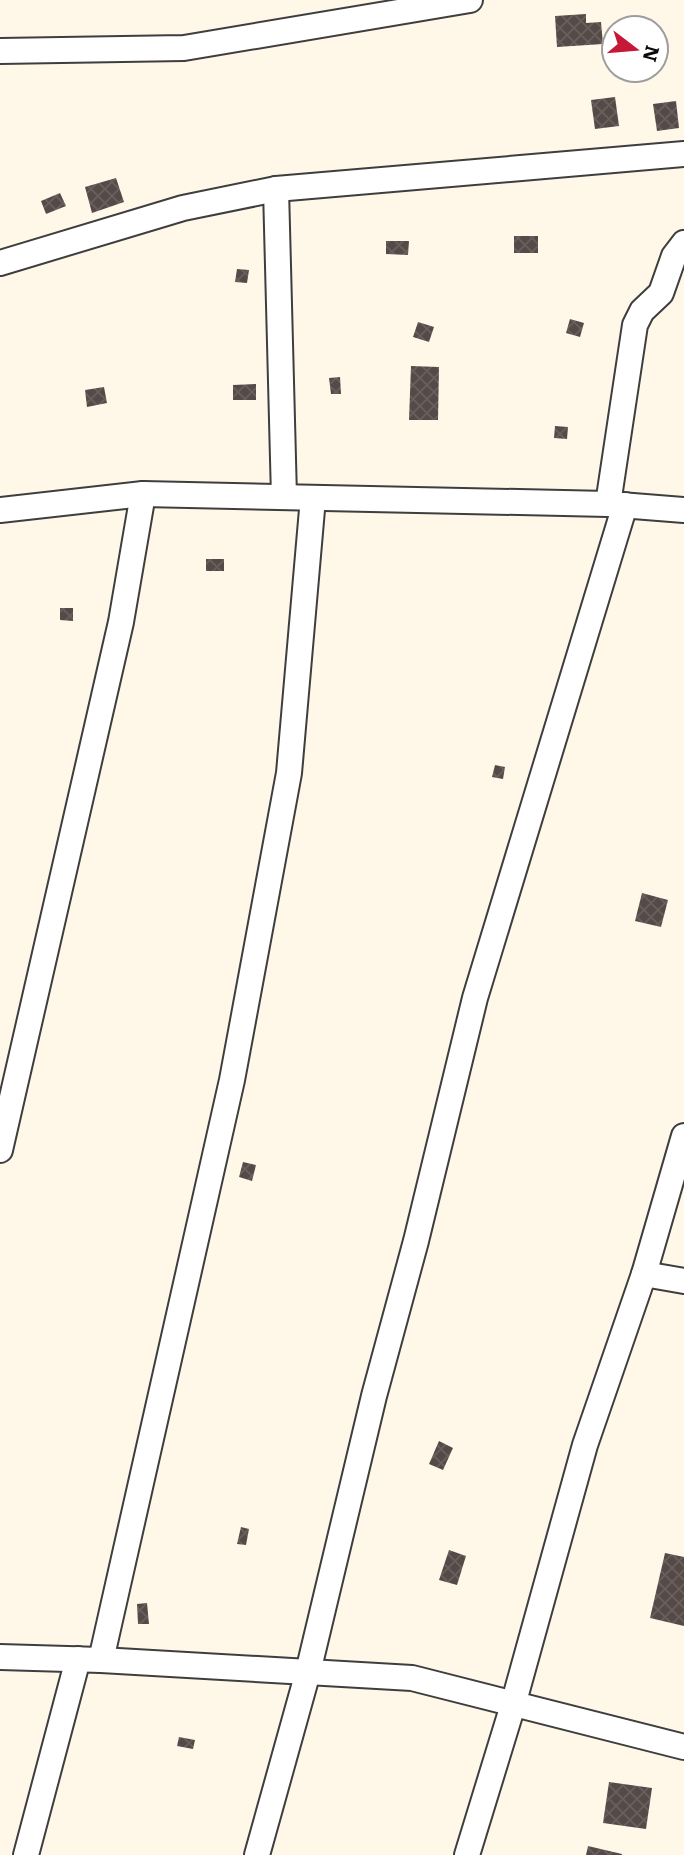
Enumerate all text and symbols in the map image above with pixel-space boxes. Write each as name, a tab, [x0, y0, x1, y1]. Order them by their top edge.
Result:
north arrow	[600, 14, 670, 84]
text: N	[637, 42, 668, 66]

